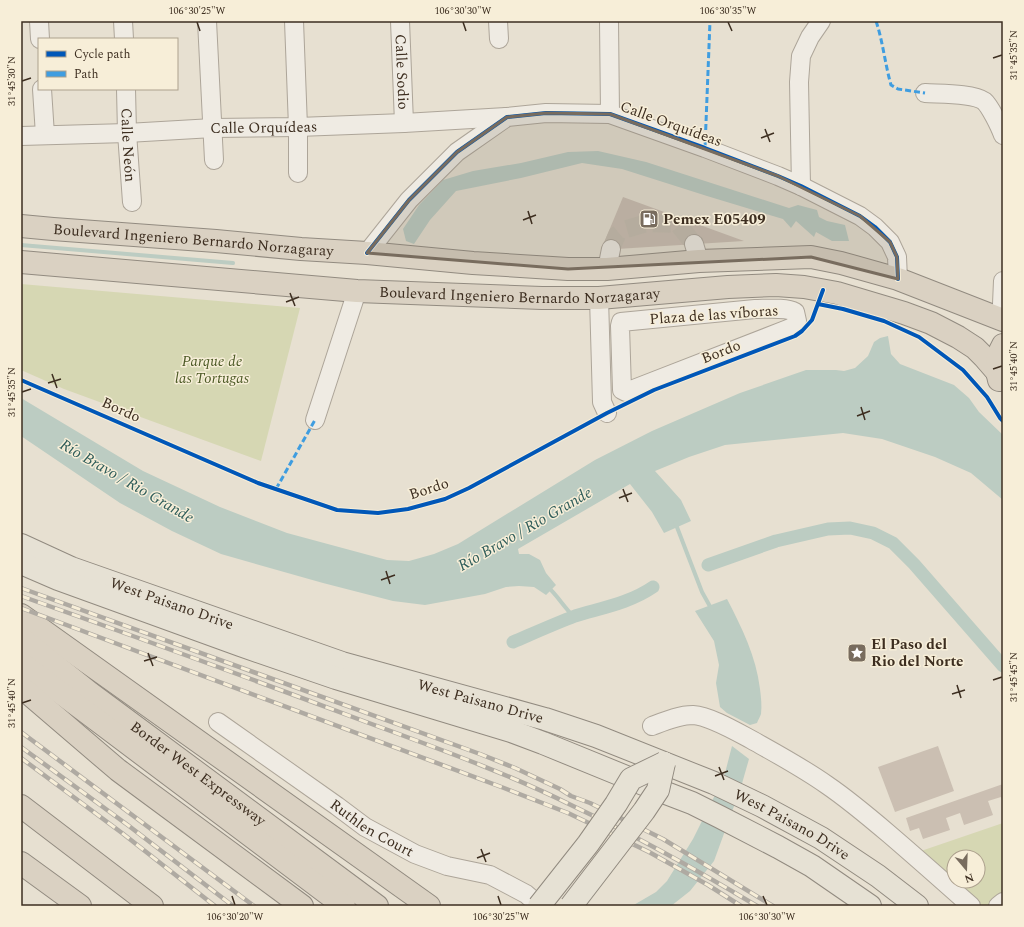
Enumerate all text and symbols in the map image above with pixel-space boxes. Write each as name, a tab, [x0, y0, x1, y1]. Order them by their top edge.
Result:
text: 106°30'25"W	[169, 3, 226, 19]
text: 106°30'30"W	[435, 3, 492, 19]
text: 106°30'35"W	[700, 3, 757, 19]
text: 31°45'35"N	[1006, 30, 1022, 80]
street label: Calle Sodio	[389, 34, 415, 110]
legend	[38, 38, 178, 90]
text: Cycle path	[74, 45, 131, 64]
text: 31°45'30"N	[4, 56, 20, 106]
text: Path	[74, 65, 99, 84]
street label: Calle Orquídeas	[617, 95, 725, 153]
street label: Calle Neón	[115, 108, 142, 183]
street label: Calle Orquídeas	[210, 115, 318, 140]
fuel station icon: Pemex E05409	[638, 208, 660, 230]
place label: Pemex E05409	[663, 208, 766, 231]
street label: Boulevard Ingeniero Bernardo Norzagaray	[52, 218, 335, 263]
street label: Boulevard Ingeniero Bernardo Norzagaray	[379, 280, 662, 310]
street label: Plaza de las víboras	[649, 299, 779, 331]
street label: Bordo	[698, 334, 744, 370]
text: 31°45'40"N	[1006, 341, 1022, 391]
park label: Parque de las Tortugas	[175, 350, 250, 390]
text: 31°45'35"N	[4, 367, 20, 417]
street label: Bordo	[98, 391, 144, 429]
water label: Río Bravo / Rio Grande	[55, 433, 199, 529]
street label: Bordo	[406, 472, 452, 506]
water label: Río Bravo / Rio Grande	[453, 481, 597, 577]
street label: West Paisano Drive	[107, 571, 237, 636]
place label: El Paso del Rio del Norte	[871, 633, 964, 673]
place icon: El Paso del Rio del Norte	[846, 642, 868, 664]
text: 31°45'45"N	[1006, 652, 1022, 702]
street label: West Paisano Drive	[415, 673, 546, 730]
text: 31°45'40"N	[4, 678, 20, 728]
street label: Border West Expressway	[125, 715, 272, 832]
street label: West Paisano Drive	[730, 783, 855, 866]
street label: Ruthlen Court	[325, 793, 418, 863]
north arrow	[946, 849, 986, 889]
text: N	[962, 868, 976, 887]
text: 106°30'20"W	[207, 909, 264, 925]
text: 106°30'25"W	[473, 909, 530, 925]
text: 106°30'30"W	[739, 909, 796, 925]

